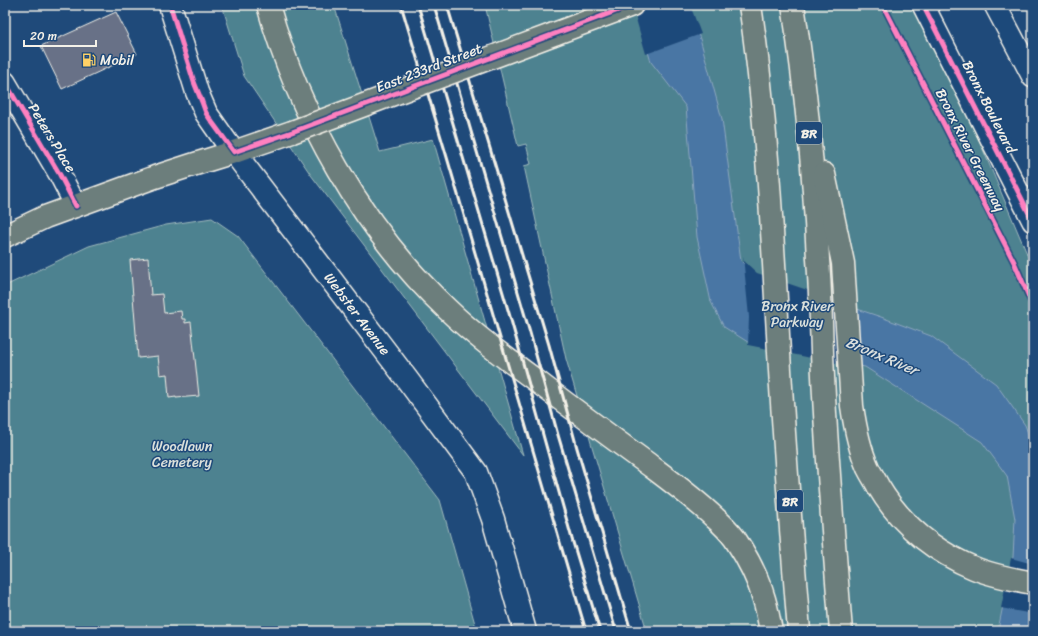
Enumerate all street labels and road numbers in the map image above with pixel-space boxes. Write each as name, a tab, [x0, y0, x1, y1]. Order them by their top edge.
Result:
street label: East 233rd Street	[372, 36, 486, 100]
street label: Bronx Boulevard	[955, 56, 1024, 159]
street label: Bronx River Greenway	[928, 84, 1012, 217]
street label: Peters Place	[21, 98, 83, 178]
road number: BR	[796, 122, 822, 144]
street label: Webster Avenue	[317, 267, 397, 361]
road number: BR	[777, 490, 803, 512]

